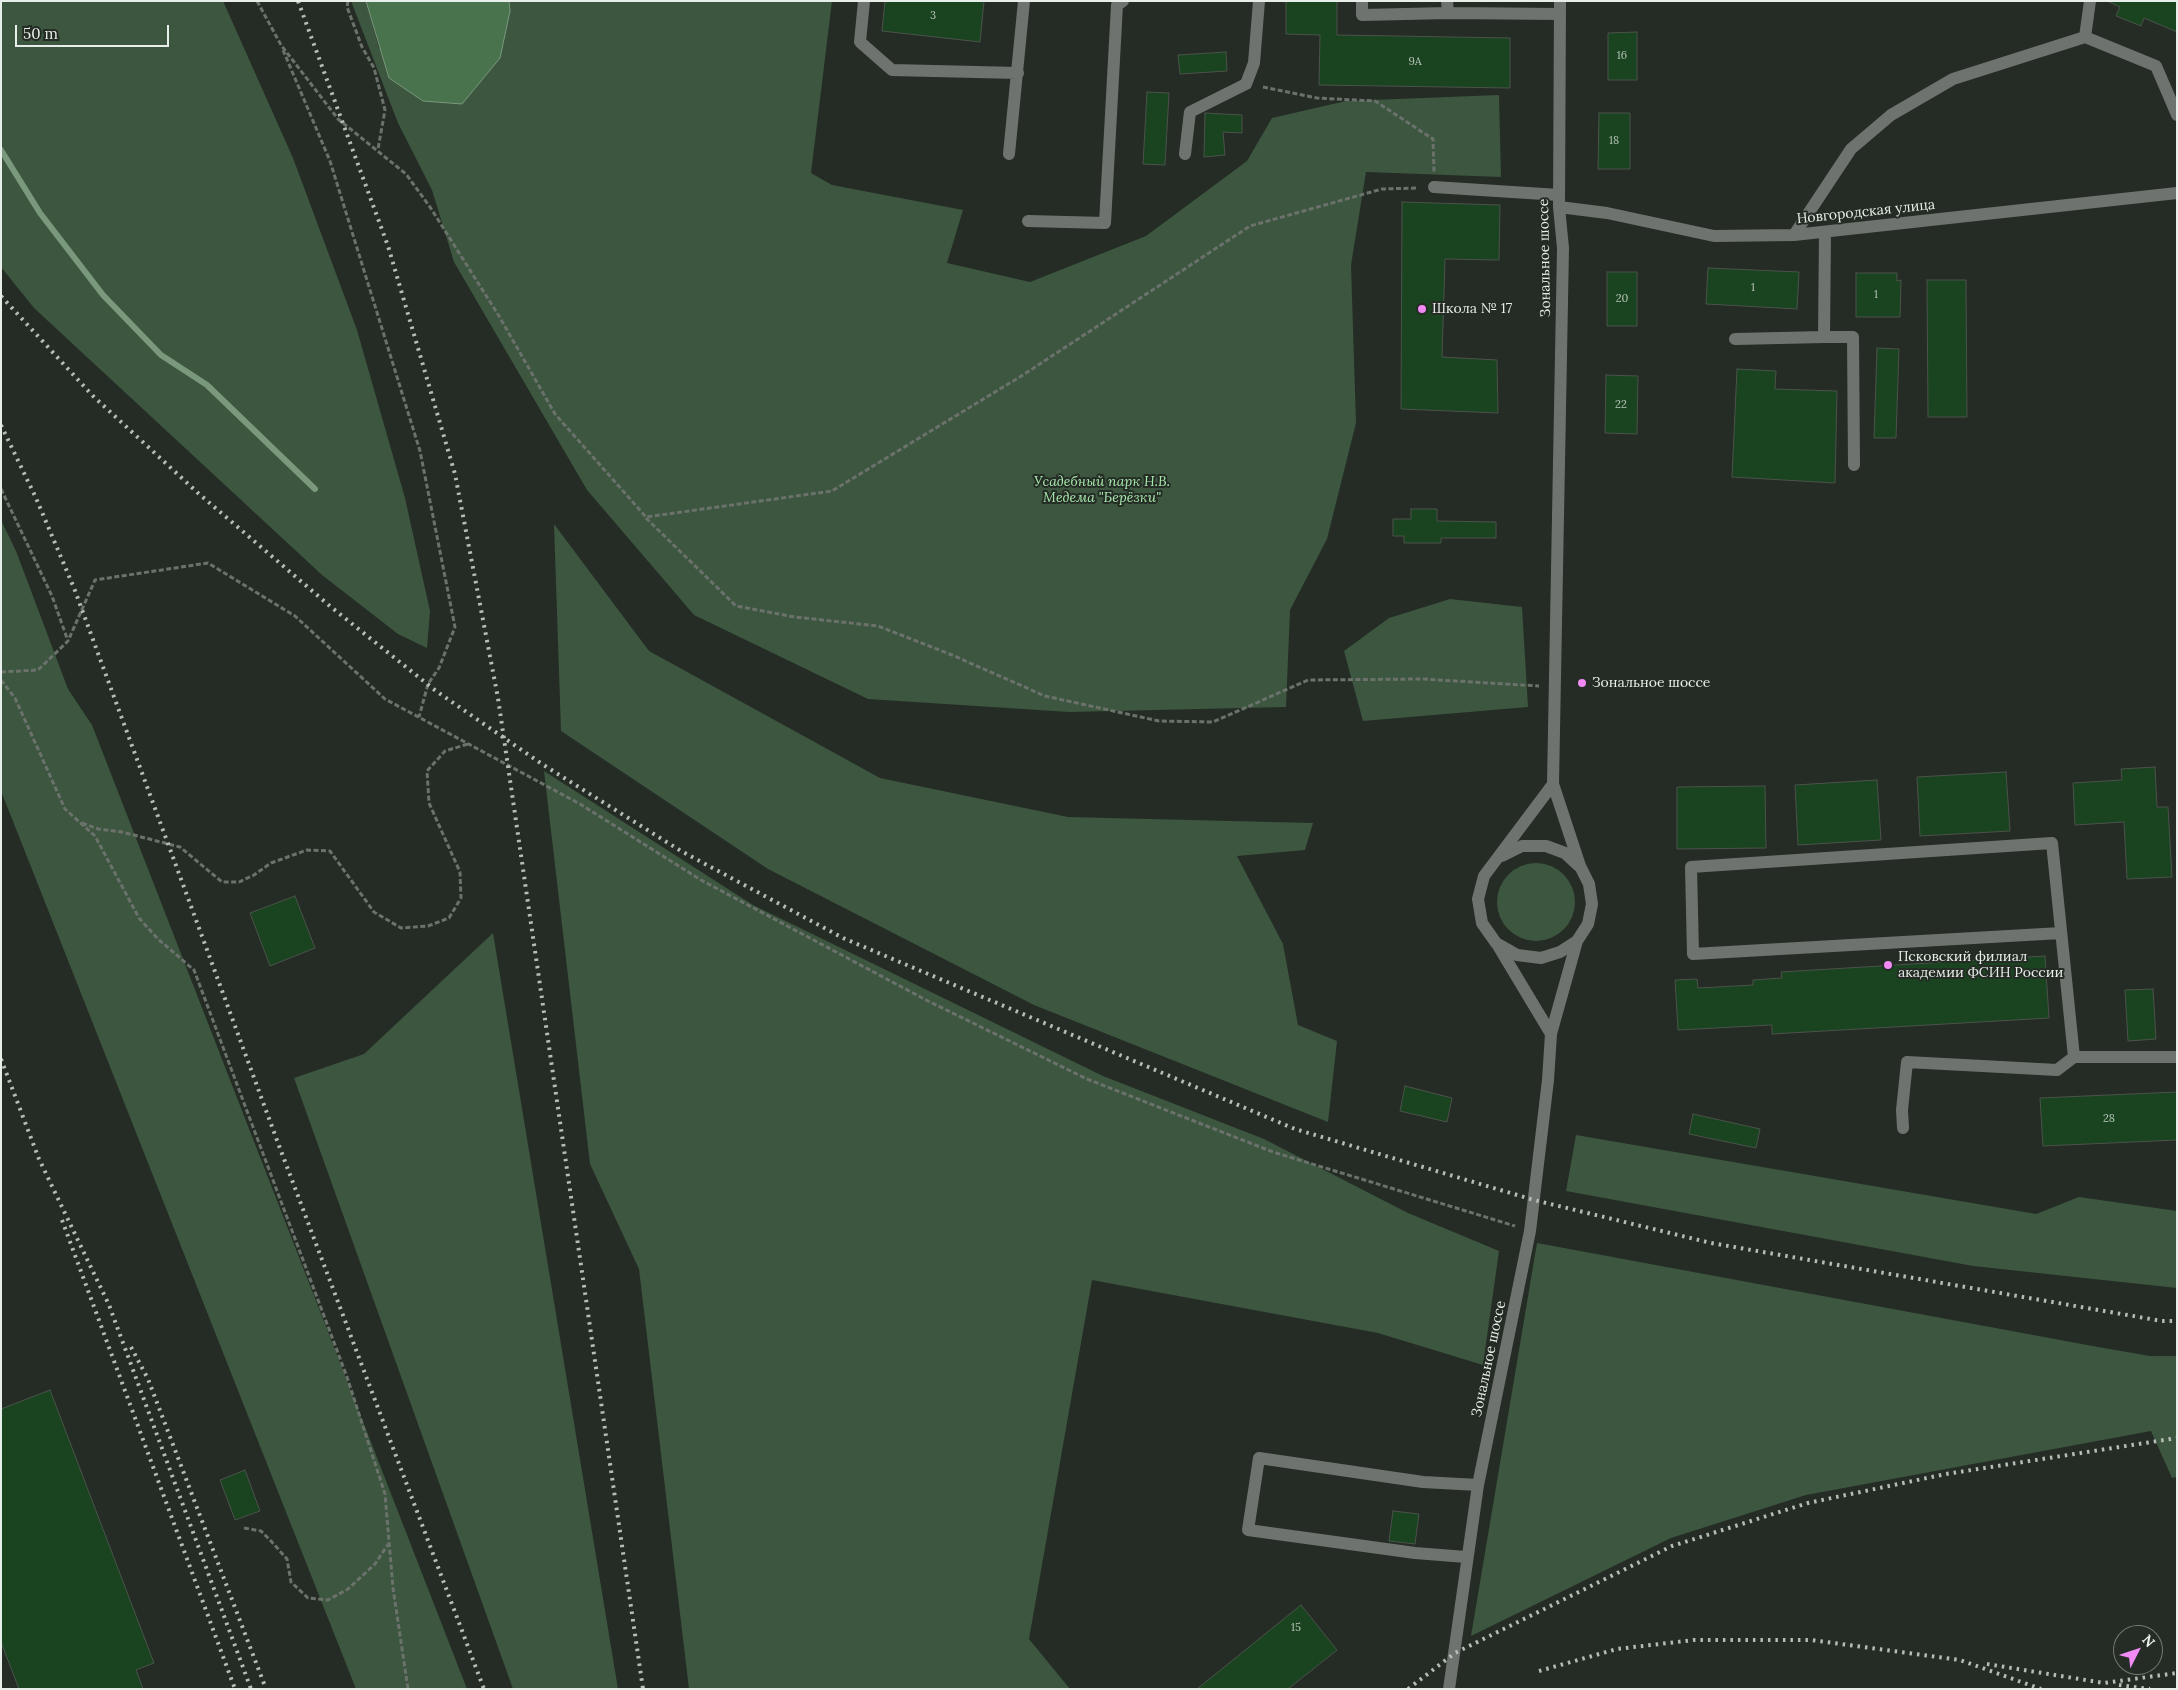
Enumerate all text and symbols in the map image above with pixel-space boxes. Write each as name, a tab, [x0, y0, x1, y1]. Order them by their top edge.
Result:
house number: 3	[930, 9, 936, 23]
scale bar	[18, 15, 171, 47]
text: 50 m	[23, 24, 58, 43]
house number: 16	[1617, 49, 1627, 63]
house number: 9А	[1408, 55, 1422, 69]
house number: 18	[1609, 134, 1619, 148]
street label: Новгородская улица	[1796, 196, 1936, 228]
street label: Зональное шоссе	[1536, 199, 1554, 317]
house number: 1	[1751, 281, 1755, 295]
house number: 1	[1874, 288, 1878, 302]
house number: 20	[1616, 292, 1628, 306]
place label: Школа № 17	[1432, 301, 1512, 317]
marker: Школа № 17	[1416, 303, 1428, 315]
house number: 22	[1615, 398, 1627, 412]
park label: Усадебный парк Н.В. Медема "Берёзки"	[1034, 474, 1170, 507]
place label: Зональное шоссе	[1592, 675, 1710, 691]
marker: Зональное шоссе	[1576, 677, 1588, 689]
place label: Псковский филиал академии ФСИН России	[1898, 949, 2063, 982]
marker: Псковский филиал академии ФСИН России	[1882, 959, 1894, 971]
house number: 28	[2103, 1112, 2115, 1126]
street label: Зональное шоссе	[1468, 1299, 1510, 1419]
house number: 15	[1291, 1621, 1301, 1635]
north arrow	[2113, 1625, 2163, 1675]
text: N	[2138, 1631, 2159, 1651]

